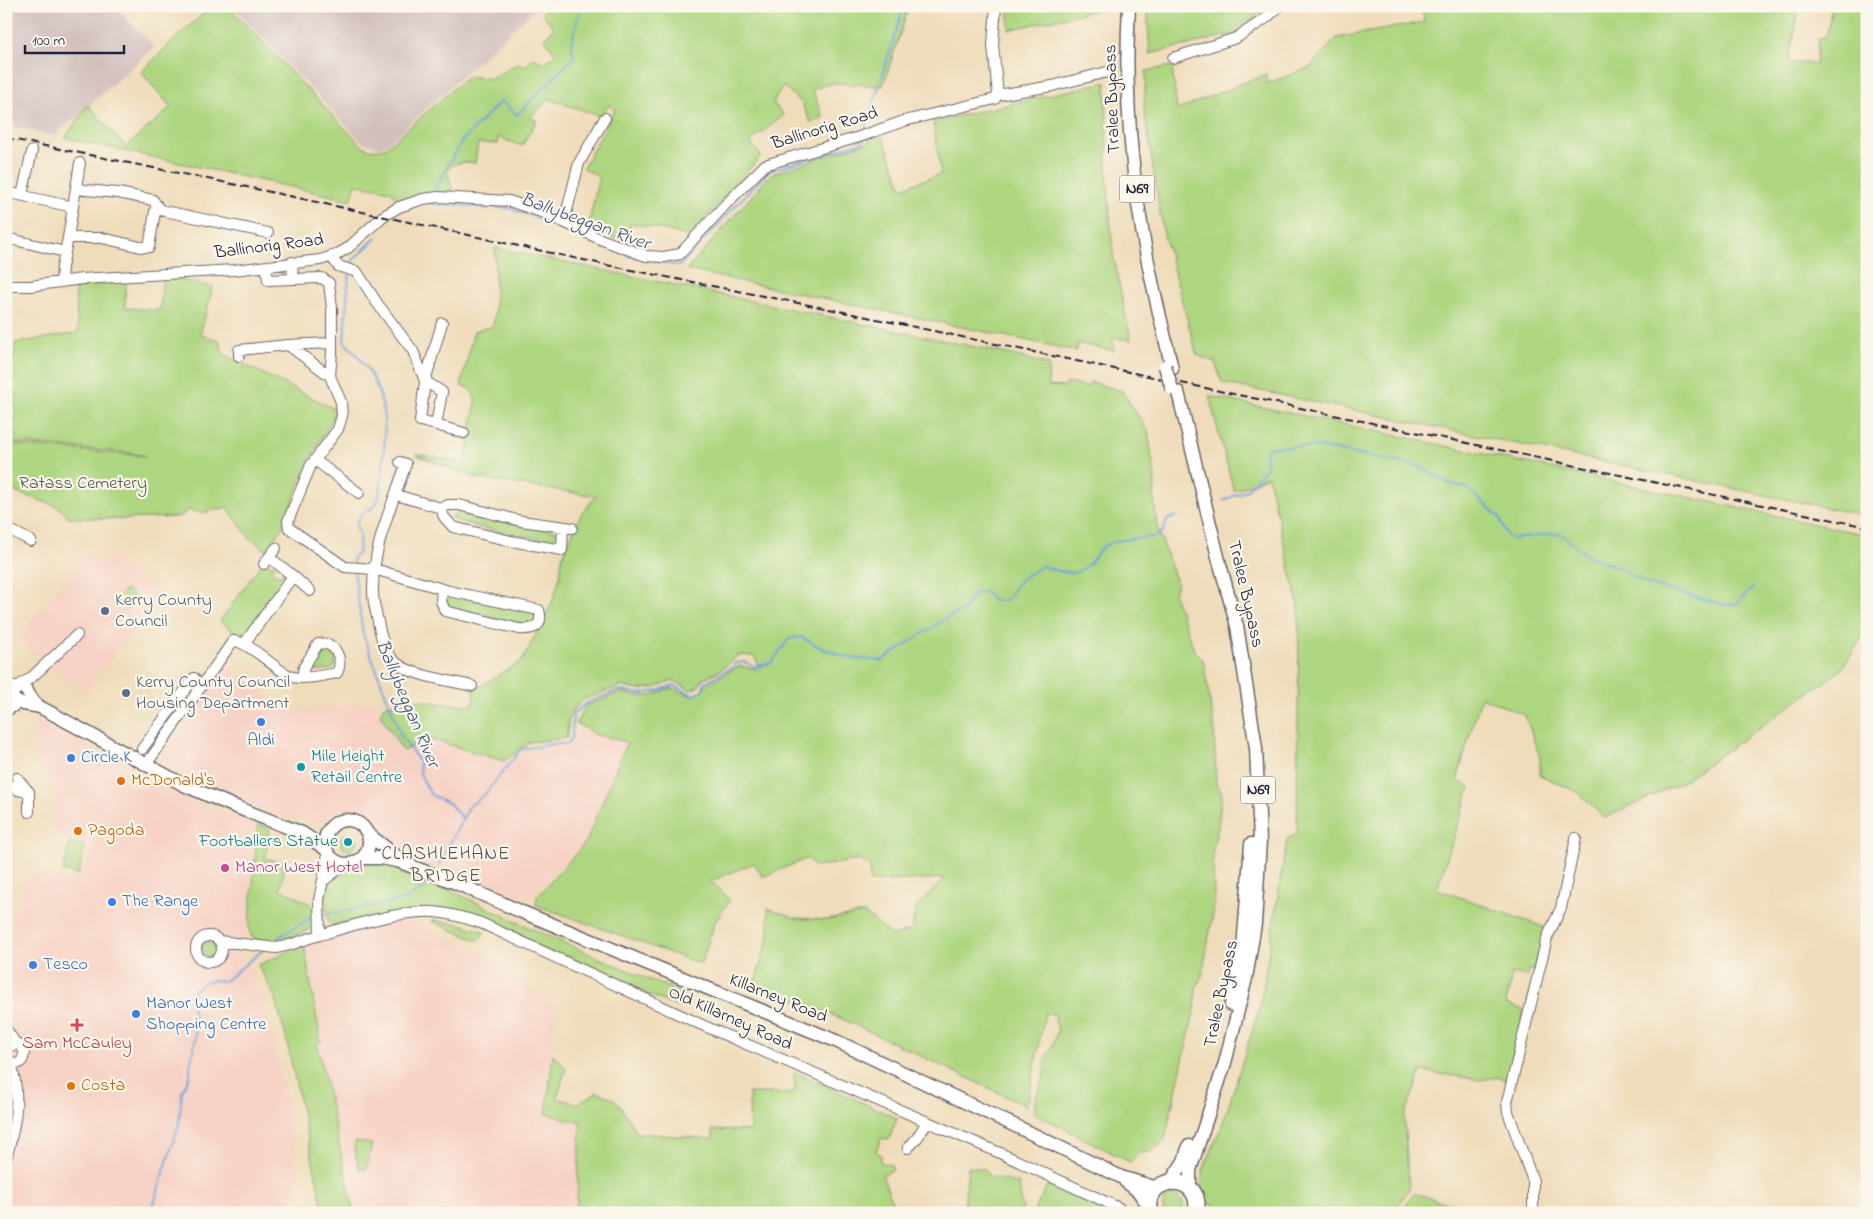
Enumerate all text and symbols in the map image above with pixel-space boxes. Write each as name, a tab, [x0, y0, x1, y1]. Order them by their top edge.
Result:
scale bar	[25, 22, 124, 54]
text: 100 m	[32, 30, 65, 52]
street label: Tralee Bypass	[1098, 44, 1128, 154]
street label: Ballinorig Road	[768, 100, 882, 159]
road number: N69	[1120, 175, 1154, 202]
water label: Ballybeggan River	[516, 186, 656, 260]
street label: Ballinorig Road	[212, 227, 325, 268]
park label: Ratass Cemetery	[19, 471, 147, 497]
street label: Tralee Bypass	[1220, 538, 1270, 650]
place label: Kerry County Council	[115, 588, 212, 635]
marker: Kerry County Council	[99, 605, 111, 617]
water label: Ballybeggan River	[367, 636, 447, 774]
place label: Kerry County Council Housing Department	[136, 670, 290, 718]
marker: Kerry County Council Housing Department	[120, 687, 132, 699]
marker: Aldi	[255, 716, 267, 728]
place label: Aldi	[247, 728, 275, 754]
place label: Mile Height Retail Centre	[311, 744, 403, 791]
place label: Circle K	[81, 745, 132, 771]
marker: Circle K	[65, 752, 77, 764]
marker: Mile Height Retail Centre	[295, 761, 307, 773]
place label: McDonald's	[131, 768, 215, 794]
marker: McDonald's	[115, 775, 127, 787]
road number: N69	[1240, 776, 1276, 804]
place label: Pagoda	[88, 818, 144, 845]
marker: Pagoda	[72, 825, 84, 837]
place label: Footballers Statue	[198, 829, 339, 855]
marker: Footballers Statue	[342, 836, 354, 848]
district label: CLASHLEHANE BRIDGE	[381, 841, 511, 890]
place label: Manor West Hotel	[235, 855, 363, 881]
marker: Manor West Hotel	[219, 862, 231, 874]
place label: The Range	[122, 889, 199, 916]
marker: The Range	[106, 896, 118, 908]
street label: Tralee Bypass	[1198, 938, 1246, 1050]
place label: Tesco	[43, 952, 88, 978]
marker: Tesco	[27, 959, 39, 971]
street label: Killarney Road	[725, 967, 831, 1031]
street label: Old Killarney Road	[664, 980, 796, 1058]
place label: Manor West Shopping Centre	[146, 991, 267, 1039]
marker: Manor West Shopping Centre	[130, 1008, 142, 1020]
marker: Sam McCauley	[71, 1019, 83, 1031]
place label: Sam McCauley	[22, 1031, 132, 1057]
place label: Costa	[81, 1073, 125, 1099]
marker: Costa	[65, 1080, 77, 1092]

